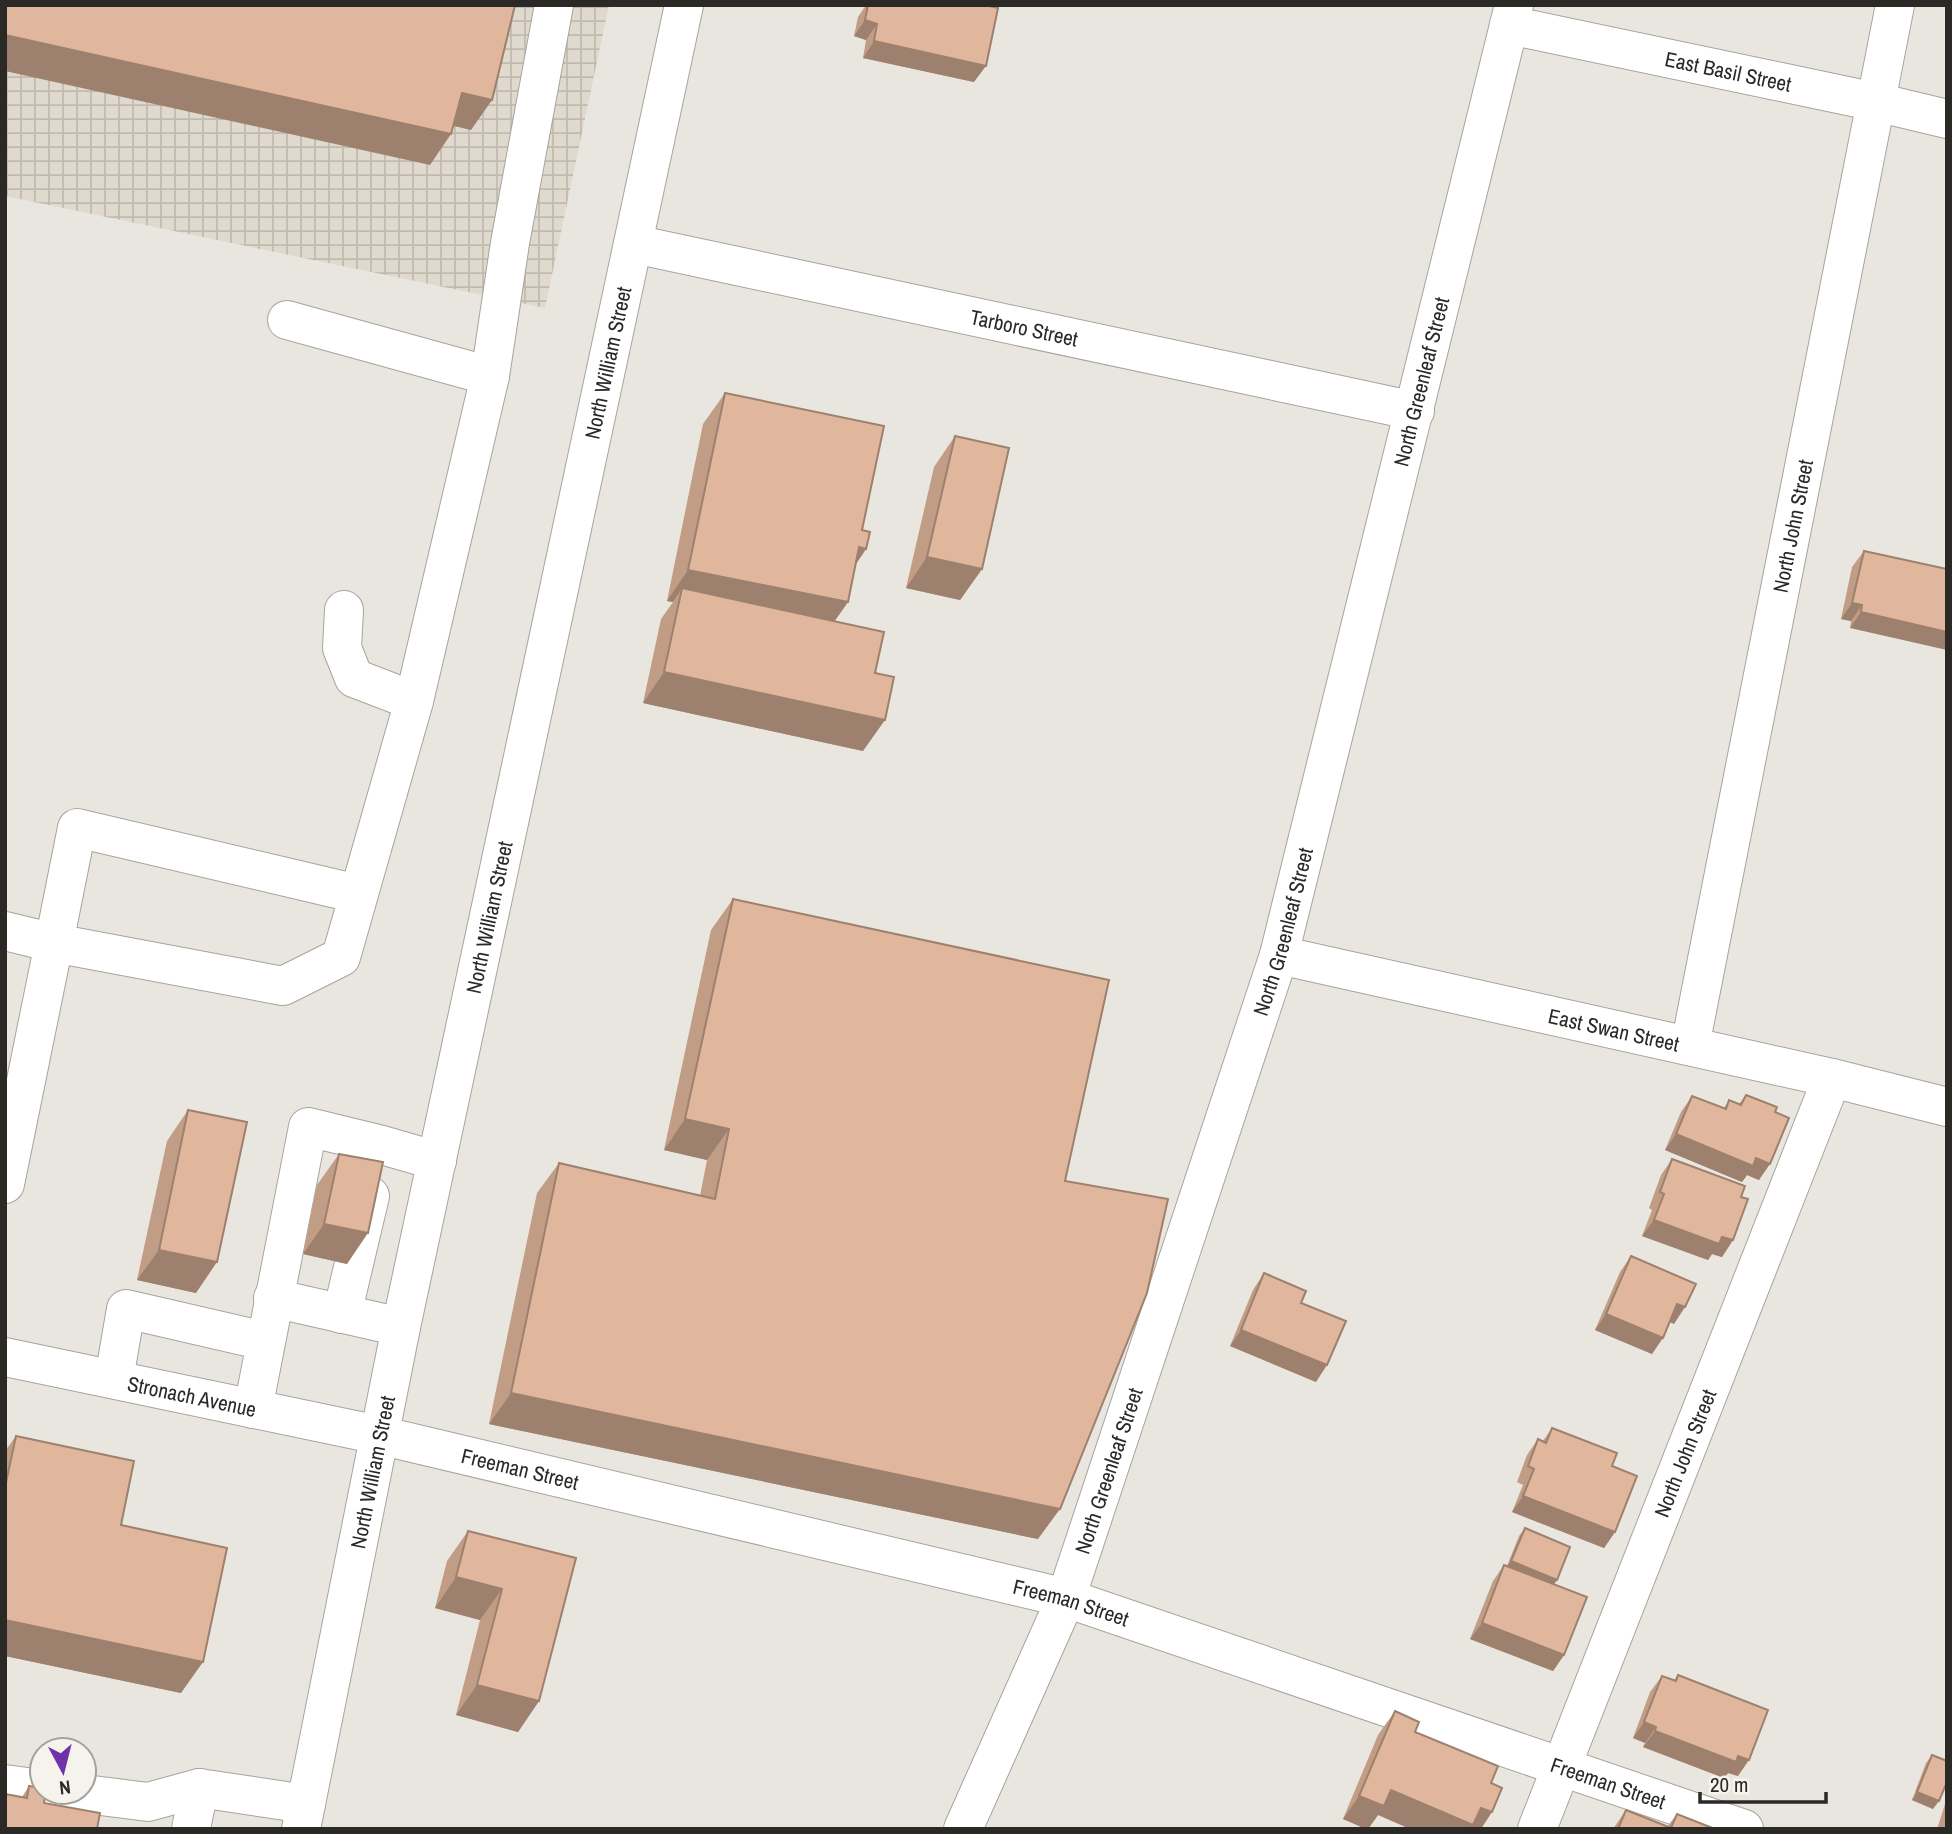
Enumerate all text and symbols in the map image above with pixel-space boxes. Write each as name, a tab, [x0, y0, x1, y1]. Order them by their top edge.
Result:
street label: East Basil Street	[1662, 44, 1794, 98]
street label: North William Street	[577, 284, 638, 442]
street label: North Greenleaf Street	[1386, 294, 1456, 469]
street label: Tarboro Street	[968, 302, 1081, 353]
street label: North John Street	[1765, 457, 1820, 595]
street label: North William Street	[458, 838, 519, 996]
street label: North Greenleaf Street	[1245, 844, 1320, 1019]
street label: East Swan Street	[1546, 1001, 1682, 1058]
street label: Stronach Avenue	[125, 1368, 259, 1424]
street label: North Greenleaf Street	[1067, 1384, 1149, 1558]
street label: North John Street	[1647, 1385, 1723, 1521]
street label: North William Street	[343, 1393, 402, 1551]
street label: Freeman Street	[458, 1441, 582, 1496]
street label: Freeman Street	[1010, 1571, 1133, 1633]
north arrow	[28, 1736, 98, 1806]
street label: Freeman Street	[1547, 1750, 1670, 1816]
scale bar	[1700, 1760, 1826, 1804]
text: 20 m	[1710, 1770, 1748, 1799]
text: N	[58, 1774, 72, 1801]

